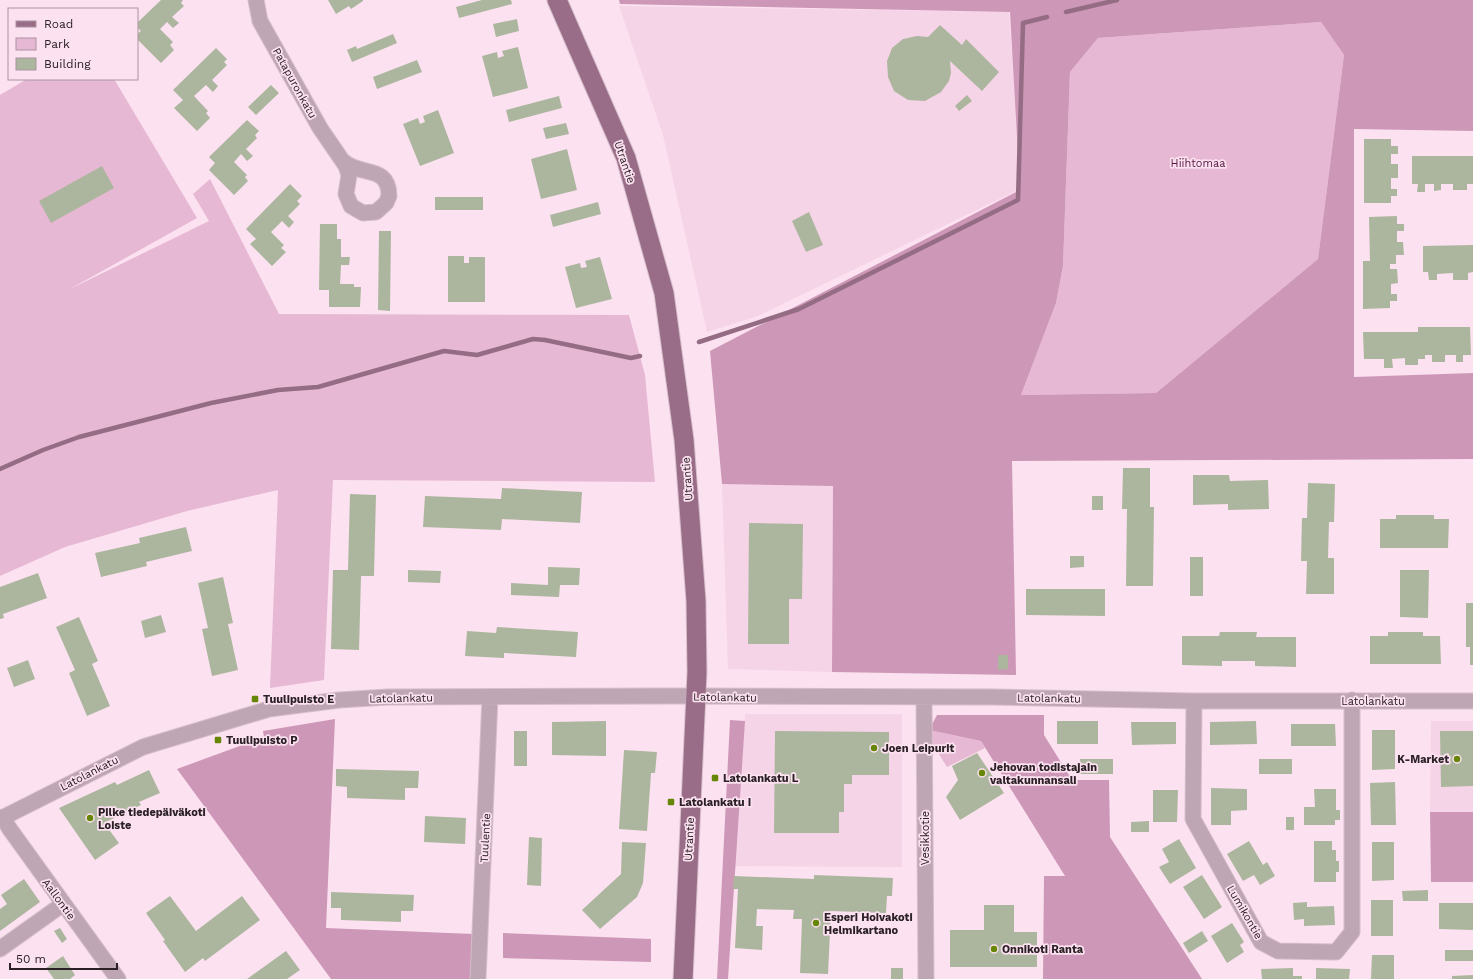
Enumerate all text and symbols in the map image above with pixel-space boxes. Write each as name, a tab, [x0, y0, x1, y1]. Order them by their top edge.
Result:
legend	[8, 8, 138, 80]
text: Road	[44, 17, 73, 31]
text: Park	[44, 37, 70, 51]
street label: Patapuronkatu	[270, 46, 319, 121]
text: Building	[44, 57, 91, 71]
street label: Utrantie	[611, 139, 638, 185]
park label: Hiihtomaa	[1171, 157, 1225, 170]
street label: Utrantie	[679, 457, 696, 501]
street label: Latolankatu	[693, 690, 757, 705]
street label: Latolankatu	[369, 691, 433, 706]
street label: Latolankatu	[1017, 691, 1081, 706]
place label: Tuulipuisto E	[263, 693, 334, 706]
marker: Tuulipuisto E	[250, 694, 260, 704]
street label: Latolankatu	[1341, 695, 1405, 708]
place label: Tuulipuisto P	[226, 734, 298, 747]
marker: Tuulipuisto P	[213, 735, 223, 745]
place label: Joen Leipurit	[882, 742, 954, 755]
marker: Joen Leipurit	[869, 743, 879, 753]
street label: Latolankatu	[58, 753, 121, 794]
place label: K-Market	[1397, 753, 1449, 766]
marker: K-Market	[1452, 754, 1462, 764]
place label: Jehovan todistajain valtakunnansali	[989, 761, 1097, 787]
marker: Jehovan todistajain valtakunnansali	[977, 768, 987, 778]
place label: Latolankatu L	[723, 772, 799, 785]
marker: Latolankatu L	[710, 773, 720, 783]
place label: Latolankatu I	[679, 796, 751, 809]
marker: Latolankatu I	[666, 797, 676, 807]
place label: Pilke tiedepäiväkoti Loiste	[98, 806, 206, 832]
street label: Vesikkotie	[919, 811, 932, 865]
marker: Pilke tiedepäiväkoti Loiste	[85, 813, 95, 823]
street label: Tuulentie	[478, 813, 493, 863]
street label: Utrantie	[682, 817, 697, 861]
street label: Aallontie	[39, 876, 78, 922]
street label: Lumikontie	[1224, 883, 1265, 941]
place label: Esperi Hoivakoti Helmikartano	[824, 911, 913, 937]
marker: Esperi Hoivakoti Helmikartano	[811, 918, 821, 928]
place label: Onnikoti Ranta	[1002, 943, 1084, 956]
marker: Onnikoti Ranta	[989, 944, 999, 954]
scale bar	[10, 945, 117, 971]
text: 50 m	[16, 952, 46, 966]

